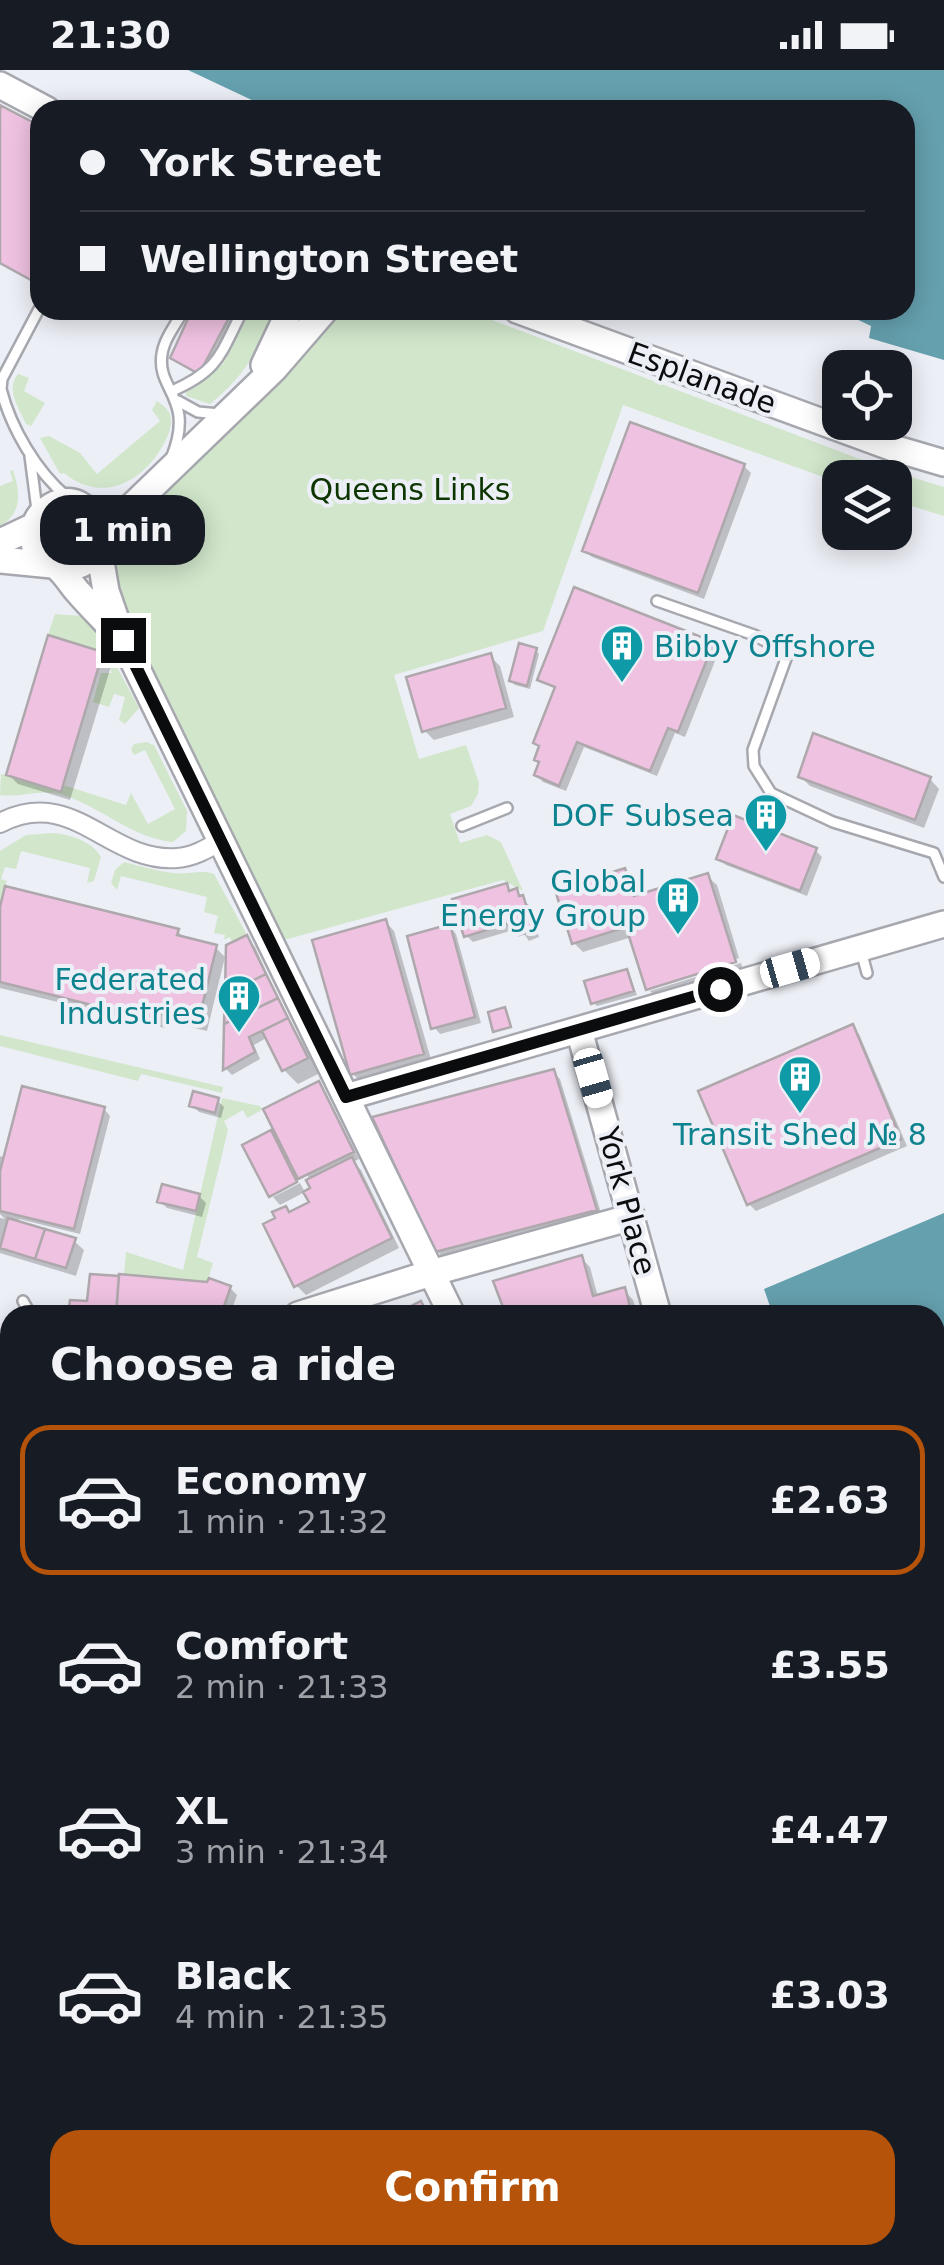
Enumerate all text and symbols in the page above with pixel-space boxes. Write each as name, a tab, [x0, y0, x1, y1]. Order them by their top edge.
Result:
text: 21:30	[50, 13, 171, 57]
text: York Street	[140, 141, 381, 185]
text: Wellington Street	[140, 237, 518, 281]
street label: Esplanade	[623, 335, 781, 421]
map controls	[822, 350, 912, 550]
button: locate	[822, 350, 912, 440]
button: layers	[822, 460, 912, 550]
park label: Queens Links	[310, 472, 510, 507]
callout: 1 min	[41, 495, 206, 565]
text: 1 min	[72, 511, 173, 549]
route end	[101, 618, 146, 663]
building icon: Bibby Offshore	[599, 623, 645, 684]
place label: Bibby Offshore	[654, 629, 876, 664]
building icon: DOF Subsea	[743, 792, 789, 853]
place label: DOF Subsea	[551, 798, 734, 833]
place label: Global Energy Group	[440, 864, 646, 933]
building icon: Global Energy Group	[655, 875, 701, 936]
car	[757, 945, 823, 991]
place label: Federated Industries	[54, 962, 206, 1031]
route start	[698, 967, 743, 1012]
building icon: Federated Industries	[216, 973, 262, 1034]
car	[570, 1045, 616, 1111]
building icon: Transit Shed № 8	[777, 1054, 823, 1115]
place label: Transit Shed № 8	[672, 1117, 927, 1152]
street label: York Place	[590, 1122, 664, 1279]
text: Choose a ride	[50, 1338, 396, 1391]
icon: car	[55, 1455, 145, 1545]
text: Economy	[175, 1459, 367, 1503]
text: £2.63	[770, 1478, 890, 1522]
text: 1 min · 21:32	[175, 1503, 389, 1541]
icon: car	[55, 1620, 145, 1710]
text: Comfort	[175, 1624, 348, 1668]
text: £3.55	[770, 1643, 890, 1687]
text: 2 min · 21:33	[175, 1668, 389, 1706]
icon: car	[55, 1785, 145, 1875]
text: XL	[175, 1789, 229, 1833]
text: £4.47	[770, 1808, 890, 1852]
text: 3 min · 21:34	[175, 1833, 389, 1871]
icon: car	[55, 1950, 145, 2040]
text: Black	[175, 1954, 290, 1998]
text: £3.03	[770, 1973, 890, 2017]
text: 4 min · 21:35	[175, 1998, 389, 2036]
button: Confirm	[50, 2130, 895, 2245]

